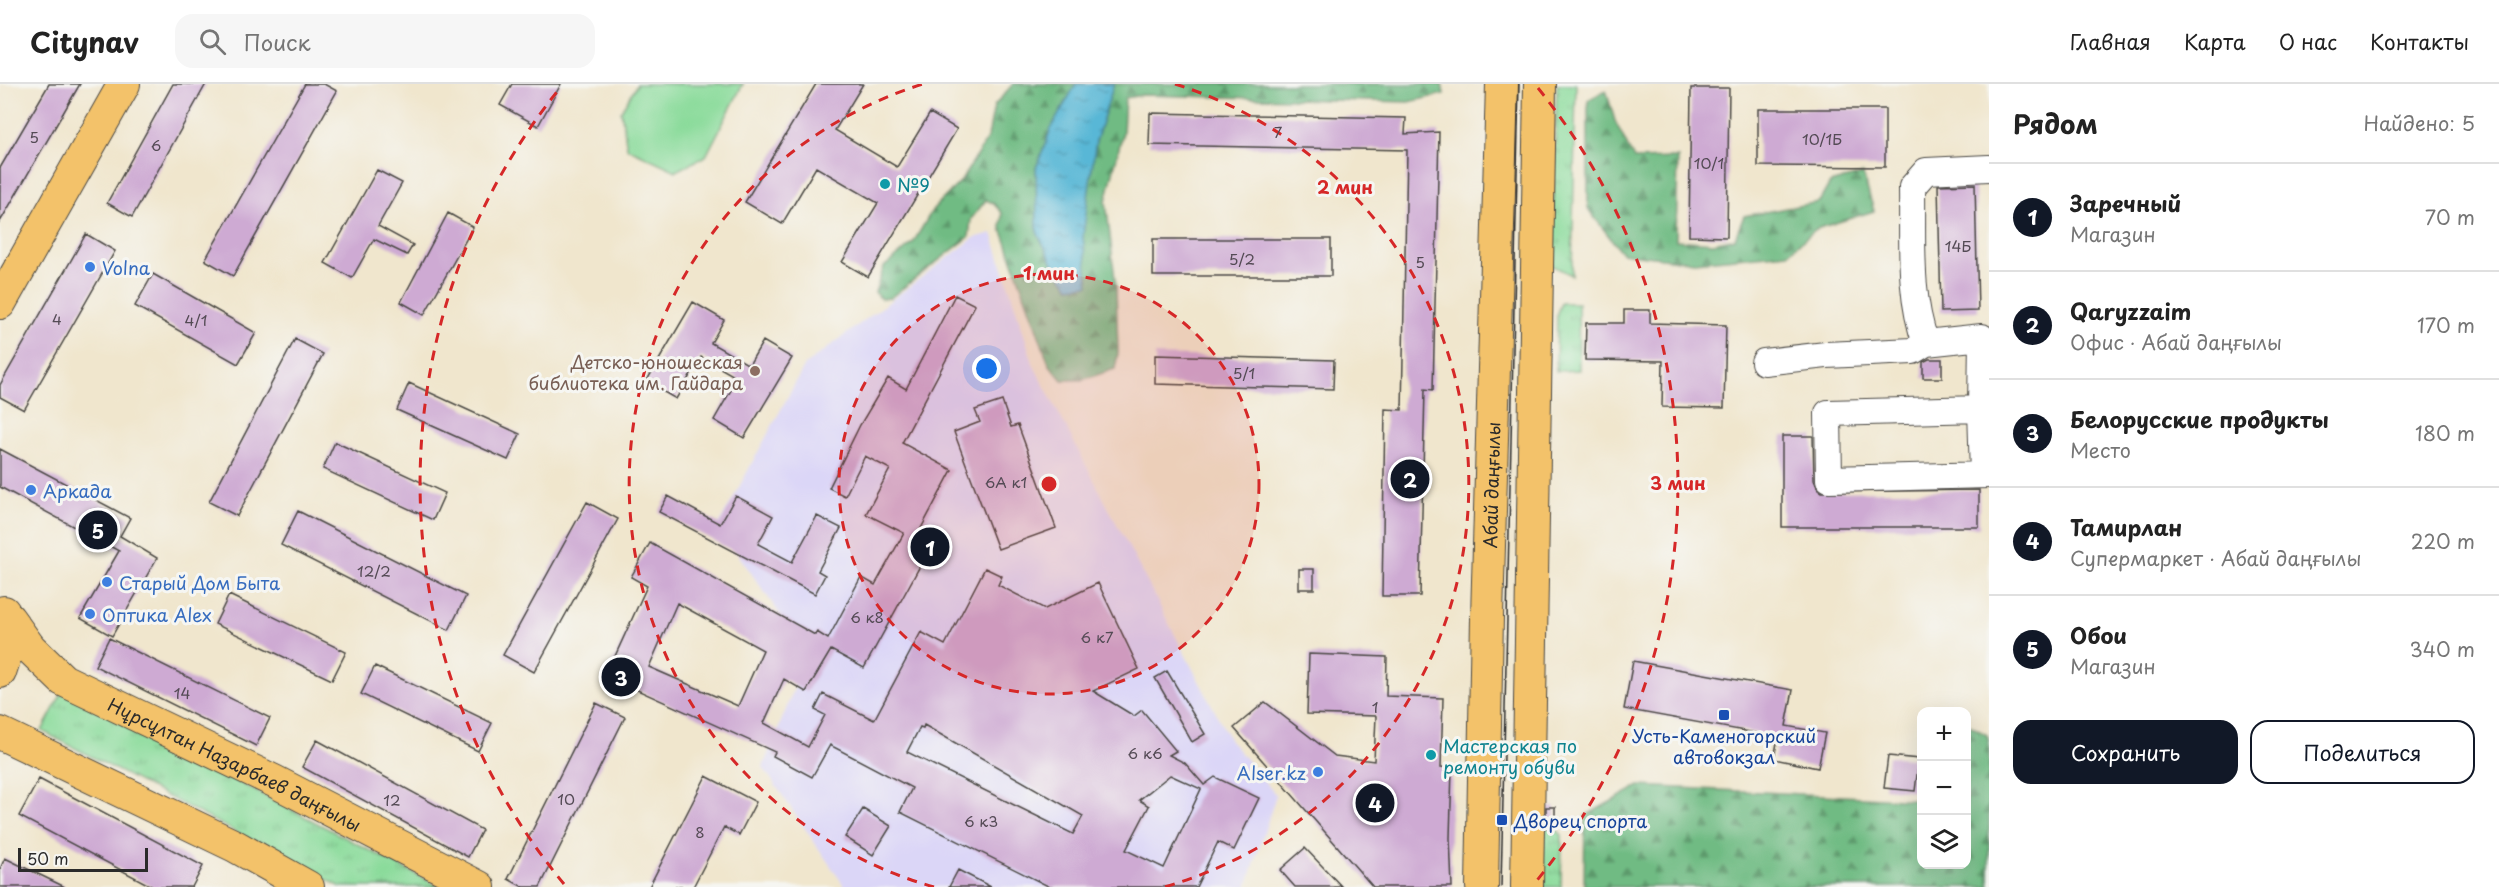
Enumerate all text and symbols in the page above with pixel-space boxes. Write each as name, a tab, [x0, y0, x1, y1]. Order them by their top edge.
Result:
search box	[175, 14, 595, 68]
text: Citynav	[30, 20, 139, 63]
icon: search	[196, 25, 229, 58]
text: Поиск	[244, 25, 311, 58]
text: Главная	[2070, 25, 2151, 57]
text: Карта	[2184, 25, 2246, 57]
text: О нас	[2279, 25, 2337, 57]
text: Контакты	[2370, 25, 2469, 57]
text: Рядом	[2013, 104, 2098, 143]
text: Найдено: 5	[2364, 108, 2475, 138]
house number: 7	[1274, 120, 1283, 143]
house number: 5	[29, 125, 39, 148]
house number: 10/1Б	[1802, 127, 1842, 150]
house number: 6	[151, 133, 161, 156]
house number: 10/1	[1694, 151, 1724, 174]
place label: №9	[897, 171, 930, 198]
text: 2 мин	[1317, 173, 1373, 200]
marker: №9	[878, 177, 892, 191]
text: Заречный	[2070, 186, 2181, 219]
text: 1	[2028, 202, 2037, 232]
text: 70 m	[2425, 202, 2475, 232]
text: Магазин	[2070, 219, 2156, 249]
house number: 14Б	[1945, 234, 1971, 257]
house number: 5/2	[1229, 247, 1255, 270]
house number: 5	[1415, 250, 1425, 273]
place label: Volna	[102, 254, 151, 281]
text: 1 мин	[1023, 259, 1075, 286]
marker: Volna	[83, 260, 97, 274]
text: Qaryzzaim	[2070, 294, 2191, 327]
house number: 4	[52, 307, 62, 330]
house number: 4/1	[185, 308, 207, 331]
text: 2	[2025, 310, 2040, 340]
text: 170 m	[2417, 310, 2475, 340]
text: Офис · Абай даңғылы	[2070, 327, 2282, 357]
place label: Детско-юношеская библиотека им. Гайдара	[528, 348, 744, 396]
your location	[972, 354, 1001, 383]
house number: 5/1	[1233, 361, 1255, 384]
marker: Детско-юношеская библиотека им. Гайдара	[748, 364, 762, 378]
text: Белорусские продукты	[2070, 402, 2329, 435]
text: 3	[2026, 418, 2039, 448]
text: 180 m	[2415, 418, 2475, 448]
street label: Абай даңғылы	[1475, 421, 1506, 549]
text: Место	[2070, 435, 2131, 465]
pin: 2	[1390, 456, 1430, 502]
text: 3 мин	[1650, 469, 1706, 496]
house number: 6А к1	[985, 470, 1027, 493]
centre of rings	[1039, 474, 1059, 494]
place label: Аркада	[43, 477, 112, 504]
marker: Аркада	[24, 483, 38, 497]
pin: 5	[78, 508, 118, 552]
text: Тамирлан	[2070, 510, 2182, 543]
pin: 1	[910, 524, 950, 570]
text: 4	[2026, 526, 2039, 556]
text: 220 m	[2411, 526, 2475, 556]
text: Супермаркет · Абай даңғылы	[2070, 543, 2361, 573]
house number: 12/2	[357, 559, 391, 582]
place label: Старый Дом Быта	[119, 569, 280, 596]
marker: Старый Дом Быта	[100, 575, 114, 589]
place label: Оптика Alex	[102, 601, 212, 628]
house number: 6 к8	[850, 605, 884, 628]
marker: Оптика Alex	[83, 607, 97, 621]
text: Обои	[2070, 618, 2127, 651]
house number: 6 к7	[1081, 625, 1114, 648]
text: 5	[2026, 634, 2039, 664]
text: 340 m	[2410, 634, 2475, 664]
text: Магазин	[2070, 651, 2156, 681]
pin: 3	[602, 654, 640, 700]
house number: 14	[174, 681, 190, 704]
street label: Нұрсұлтан Назарбаев даңғылы	[104, 690, 366, 838]
house number: 1	[1372, 695, 1378, 718]
map controls	[1917, 707, 1971, 869]
button: +	[1917, 707, 1971, 761]
marker: Усть-Каменогорский автовокзал	[1717, 708, 1731, 722]
button: Сохранить	[2013, 720, 2238, 784]
button: Поделиться	[2250, 720, 2475, 784]
place label: Усть-Каменогорский автовокзал	[1632, 722, 1816, 770]
place label: Мастерская по ремонту обуви	[1443, 732, 1577, 780]
house number: 6 к6	[1128, 741, 1162, 764]
marker: Мастерская по ремонту обуви	[1424, 748, 1438, 762]
place label: Alser.kz	[1237, 759, 1306, 786]
button: −	[1917, 761, 1971, 815]
marker: Alser.kz	[1311, 765, 1325, 779]
pin: 4	[1356, 780, 1394, 826]
house number: 10	[557, 787, 575, 810]
house number: 12	[383, 788, 401, 811]
place label: Дворец спорта	[1513, 807, 1647, 834]
house number: 6 к3	[964, 809, 998, 832]
marker: Дворец спорта	[1495, 813, 1509, 827]
button: layers	[1917, 815, 1971, 869]
house number: 8	[695, 820, 705, 843]
scale bar	[18, 845, 148, 872]
text: 50 m	[27, 846, 68, 870]

